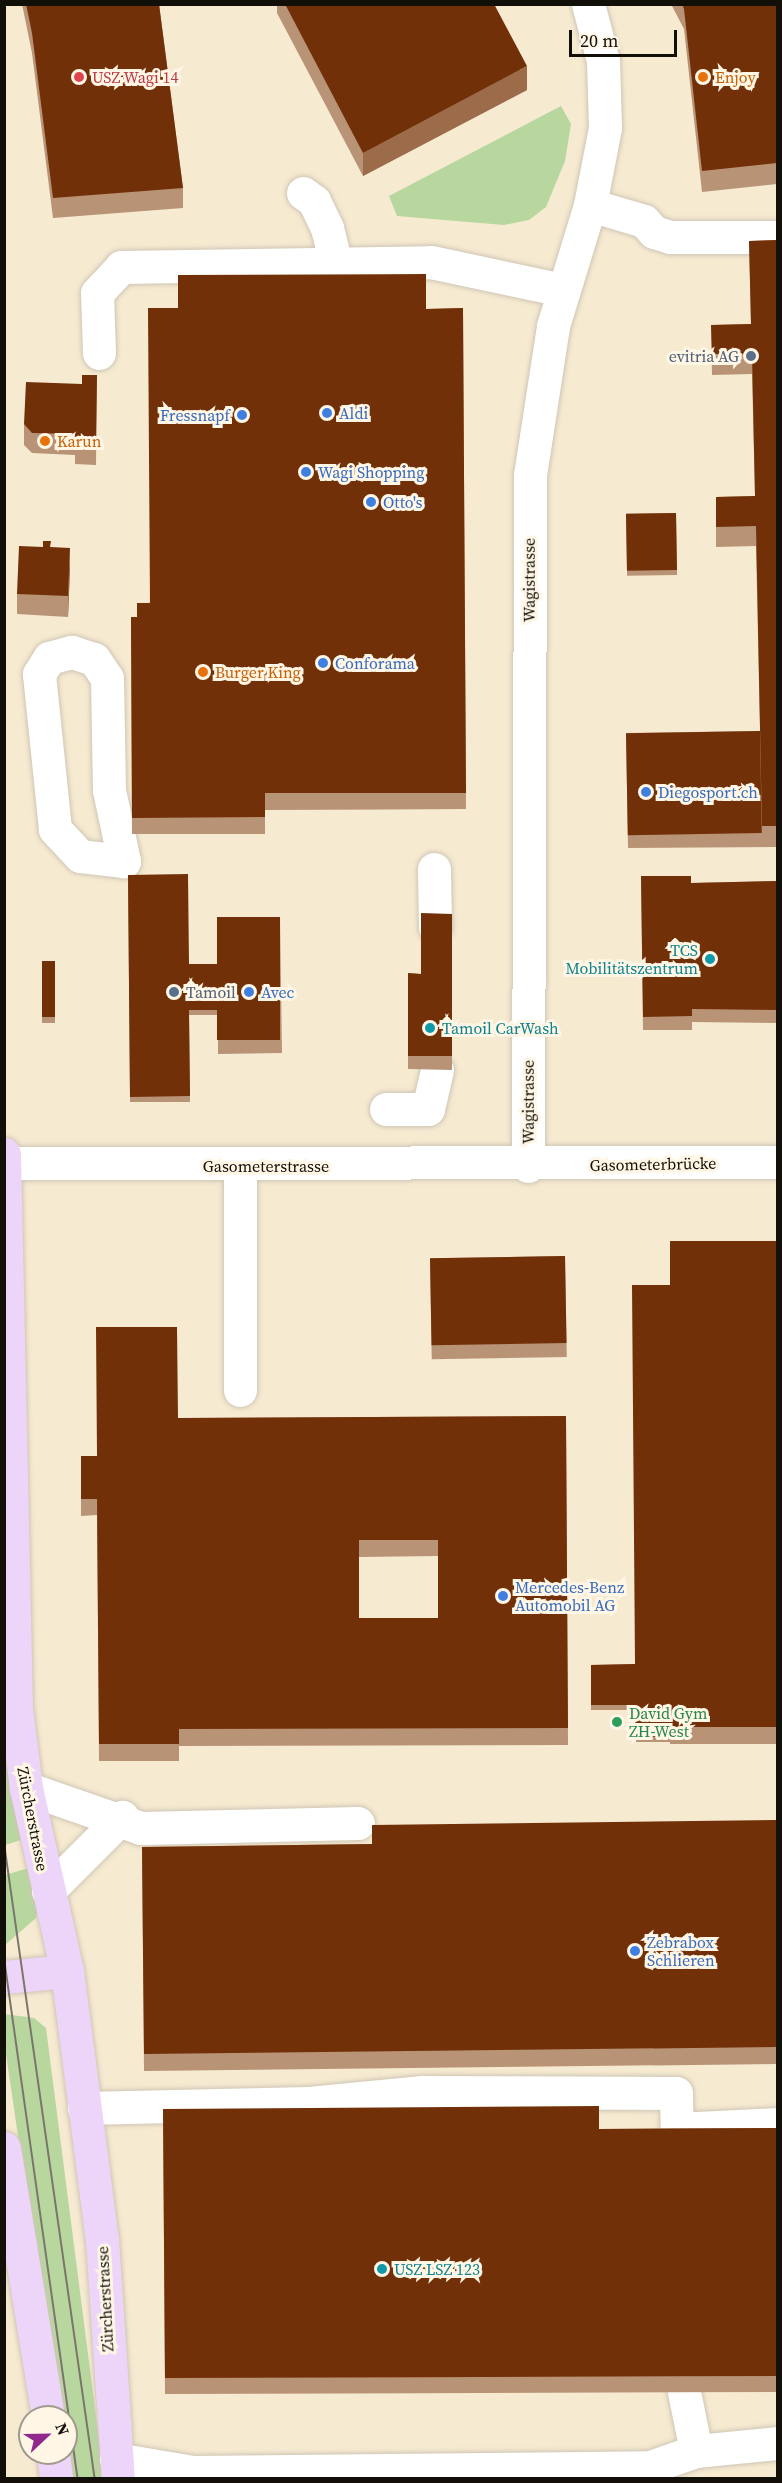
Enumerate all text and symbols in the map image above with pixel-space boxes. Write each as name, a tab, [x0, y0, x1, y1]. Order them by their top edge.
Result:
scale bar	[572, 18, 680, 56]
text: 20 m	[580, 28, 618, 53]
place label: USZ Wagi 14	[92, 67, 179, 87]
place label: Enjoy	[715, 67, 756, 87]
marker: USZ Wagi 14	[70, 68, 88, 86]
marker: Enjoy	[696, 70, 710, 84]
place label: evitria AG	[669, 346, 739, 366]
marker: evitria AG	[744, 349, 758, 363]
place label: Aldi	[339, 403, 368, 423]
place label: Fressnapf	[160, 405, 230, 425]
marker: Aldi	[320, 406, 334, 420]
marker: Fressnapf	[235, 408, 249, 422]
place label: Karun	[57, 431, 101, 451]
marker: Karun	[38, 434, 52, 448]
place label: Wagi Shopping	[318, 462, 425, 482]
marker: Wagi Shopping	[299, 465, 313, 479]
place label: Otto's	[383, 492, 422, 512]
marker: Otto's	[364, 495, 378, 509]
street label: Wagistrasse	[519, 538, 539, 622]
place label: Conforama	[335, 653, 415, 673]
marker: Conforama	[316, 656, 330, 670]
place label: Burger King	[215, 662, 301, 682]
marker: Burger King	[196, 665, 210, 679]
place label: Diegosport.ch	[658, 782, 758, 802]
marker: Diegosport.ch	[639, 785, 653, 799]
place label: TCS Mobilitätszentrum	[565, 940, 698, 978]
marker: TCS Mobilitätszentrum	[703, 952, 717, 966]
place label: Tamoil	[186, 982, 236, 1002]
place label: Avec	[261, 982, 294, 1002]
marker: Tamoil	[167, 985, 181, 999]
marker: Avec	[242, 985, 256, 999]
place label: Tamoil CarWash	[442, 1018, 559, 1038]
marker: Tamoil CarWash	[423, 1021, 437, 1035]
street label: Wagistrasse	[518, 1060, 538, 1144]
street label: Gasometerbrücke	[589, 1153, 717, 1175]
street label: Gasometerstrasse	[203, 1156, 329, 1176]
place label: Mercedes-Benz Automobil AG	[515, 1577, 624, 1615]
marker: Mercedes-Benz Automobil AG	[496, 1589, 510, 1603]
place label: David Gym ZH-West	[629, 1703, 707, 1741]
marker: David Gym ZH-West	[610, 1715, 624, 1729]
street label: Zürcherstrasse	[14, 1765, 52, 1873]
place label: Zebrabox Schlieren	[647, 1932, 715, 1970]
marker: Zebrabox Schlieren	[628, 1944, 642, 1958]
street label: Zürcherstrasse	[93, 2246, 117, 2352]
place label: USZ LSZ 123	[394, 2259, 480, 2279]
marker: USZ LSZ 123	[375, 2262, 389, 2276]
north arrow	[18, 2405, 78, 2465]
text: N	[50, 2419, 75, 2439]

